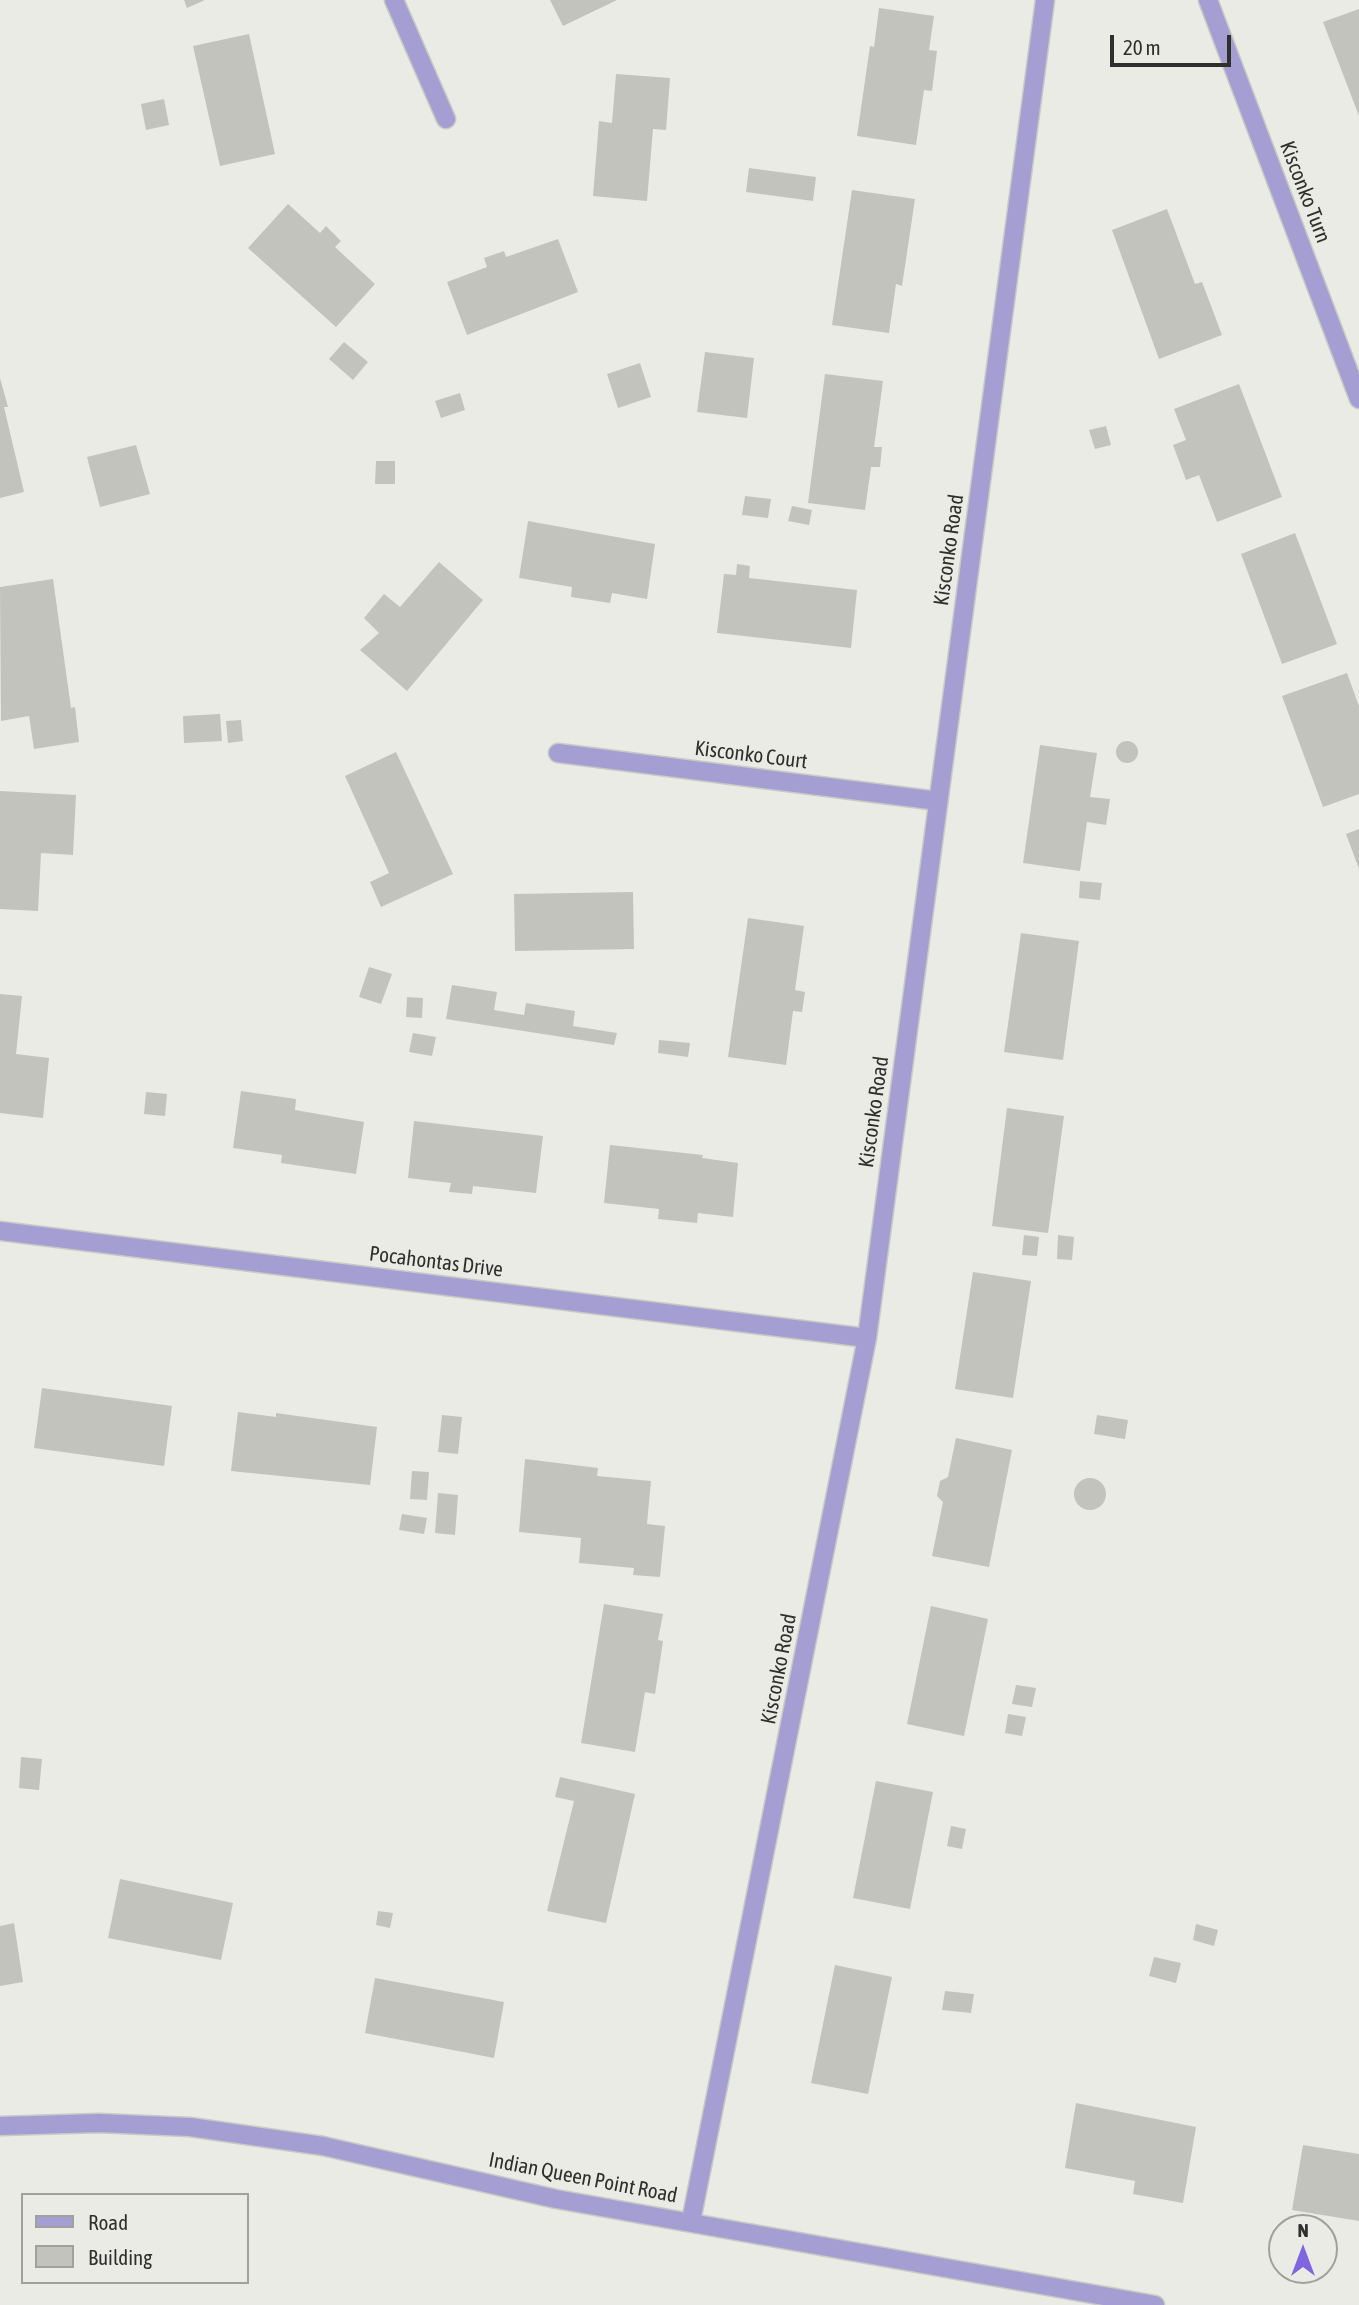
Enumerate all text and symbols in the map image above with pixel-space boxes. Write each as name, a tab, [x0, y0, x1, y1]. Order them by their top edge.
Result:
scale bar	[1114, 21, 1235, 65]
text: 20 m	[1123, 35, 1161, 59]
street label: Kisconko Turn	[1274, 138, 1336, 246]
street label: Kisconko Road	[929, 493, 969, 607]
street label: Kisconko Court	[693, 736, 809, 774]
street label: Kisconko Road	[854, 1055, 894, 1169]
street label: Pocahontas Drive	[368, 1241, 504, 1283]
street label: Kisconko Road	[756, 1612, 802, 1726]
street label: Indian Queen Point Road	[487, 2147, 679, 2209]
legend	[21, 2193, 248, 2284]
text: Road	[88, 2210, 128, 2234]
north arrow	[1268, 2214, 1338, 2284]
text: N	[1297, 2219, 1309, 2241]
text: Building	[88, 2245, 152, 2269]

